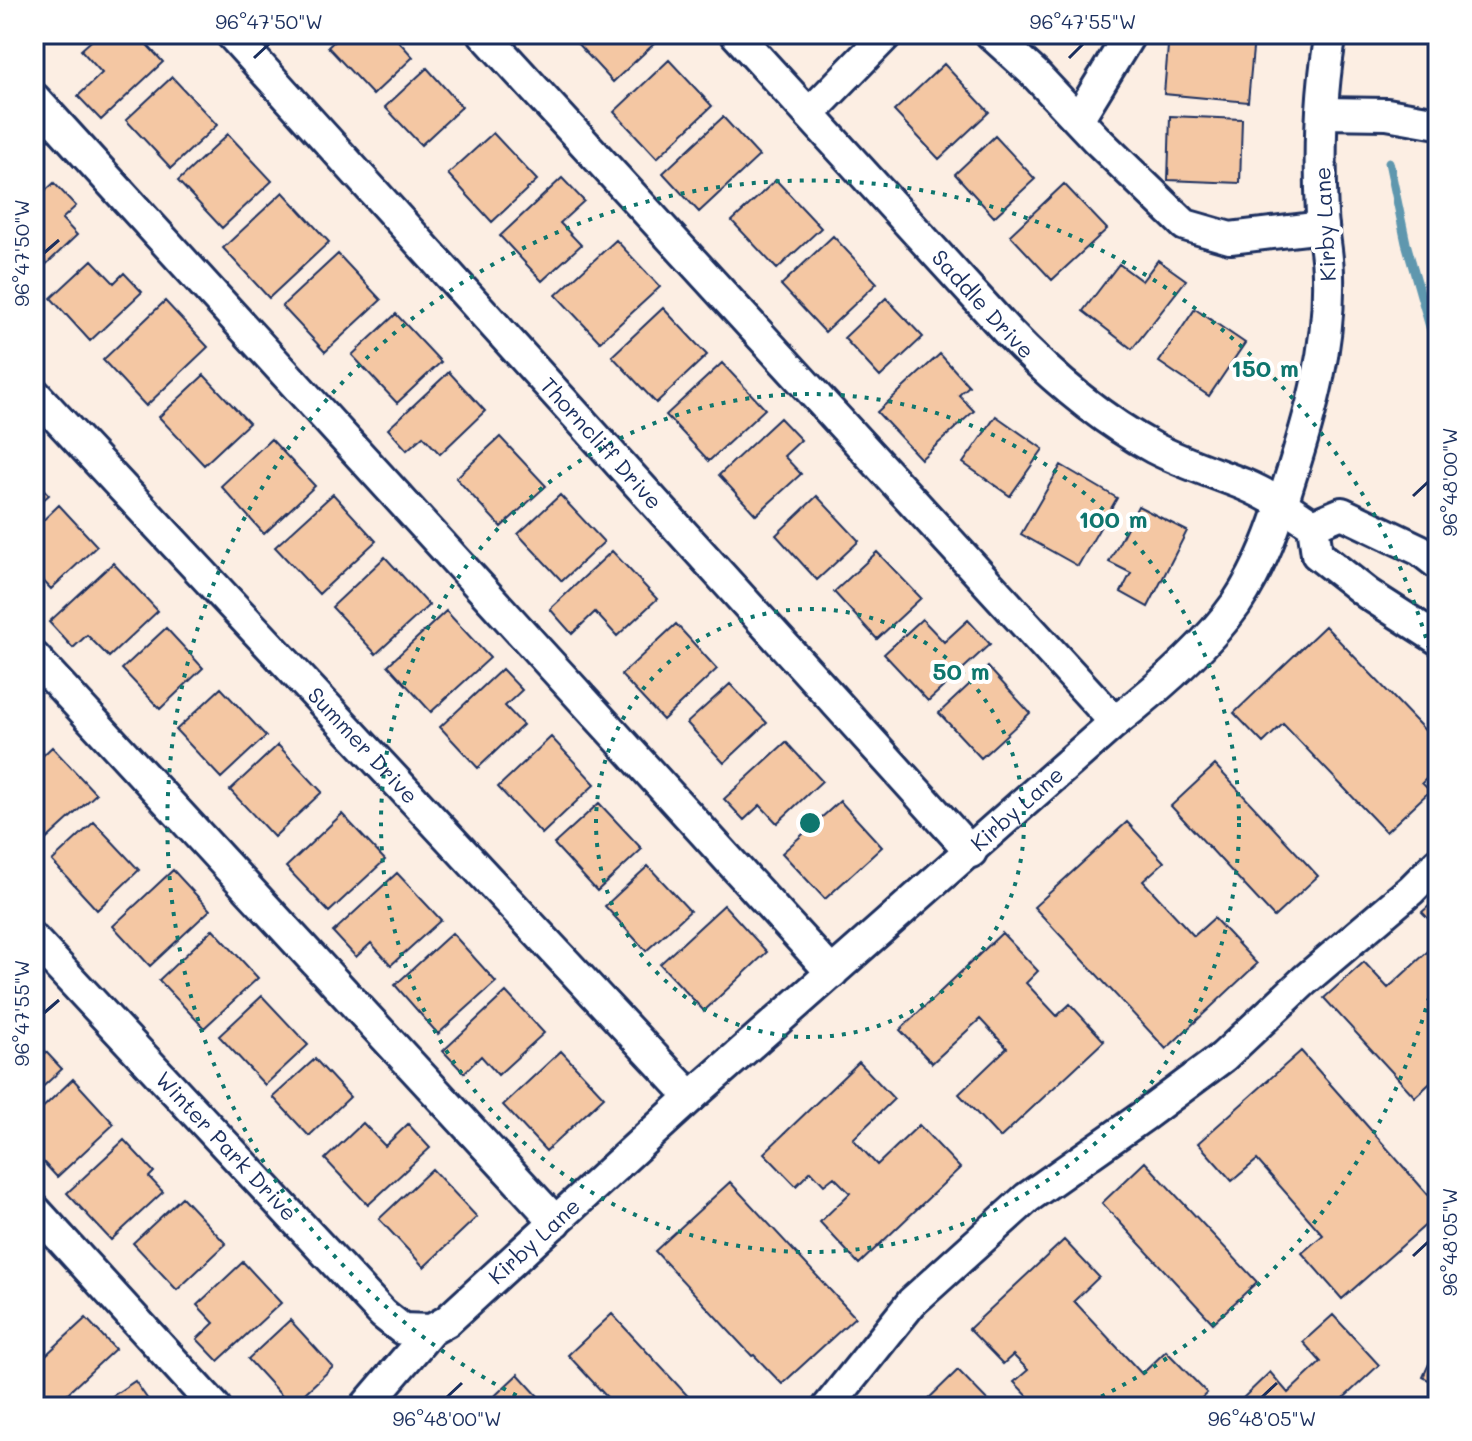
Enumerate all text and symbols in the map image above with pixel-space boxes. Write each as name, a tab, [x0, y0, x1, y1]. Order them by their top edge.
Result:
text: 96°47'50"W	[215, 8, 323, 34]
text: 96°47'55"W	[1030, 8, 1136, 34]
street label: Kirby Lane	[1307, 166, 1342, 282]
text: 96°47'50"W	[8, 199, 34, 307]
street label: Saddle Drive	[926, 243, 1041, 365]
text: 150 m	[1231, 352, 1299, 383]
street label: Thorncliff Drive	[534, 371, 669, 515]
text: 96°48'00"W	[1436, 427, 1462, 537]
text: 100 m	[1078, 503, 1148, 534]
text: 50 m	[932, 655, 990, 686]
street label: Summer Drive	[302, 681, 425, 810]
street label: Kirby Lane	[964, 760, 1069, 857]
centre of rings	[796, 809, 824, 837]
text: 96°47'55"W	[8, 960, 34, 1066]
street label: Winter Park Drive	[150, 1065, 304, 1227]
text: 96°48'05"W	[1436, 1188, 1462, 1296]
street label: Kirby Lane	[482, 1191, 586, 1290]
text: 96°48'00"W	[392, 1405, 502, 1431]
text: 96°48'05"W	[1208, 1405, 1316, 1431]

